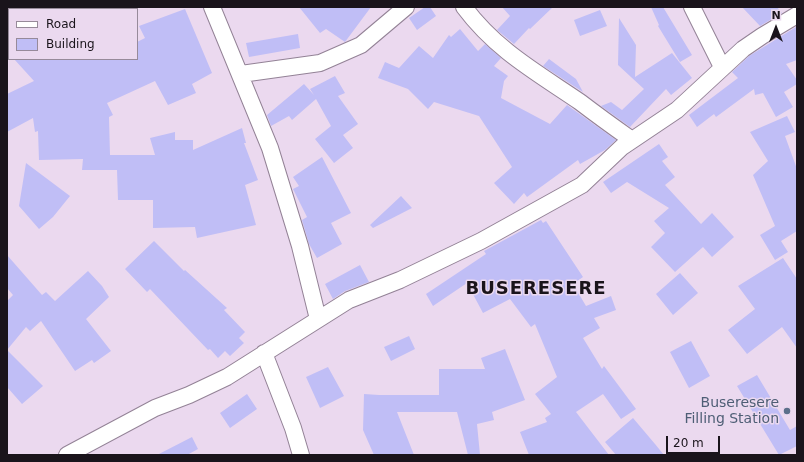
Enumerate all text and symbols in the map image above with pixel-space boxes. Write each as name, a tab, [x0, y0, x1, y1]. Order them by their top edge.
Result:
legend	[8, 8, 138, 60]
north arrow	[756, 8, 796, 48]
text: N	[771, 9, 781, 22]
text: Road	[46, 17, 76, 31]
text: Building	[46, 37, 95, 51]
district label: BUSERESERE	[465, 278, 607, 300]
place label: Buseresere Filling Station	[684, 395, 779, 428]
marker: Buseresere Filling Station	[782, 406, 792, 416]
scale bar	[668, 428, 722, 454]
text: 20 m	[673, 436, 704, 450]

